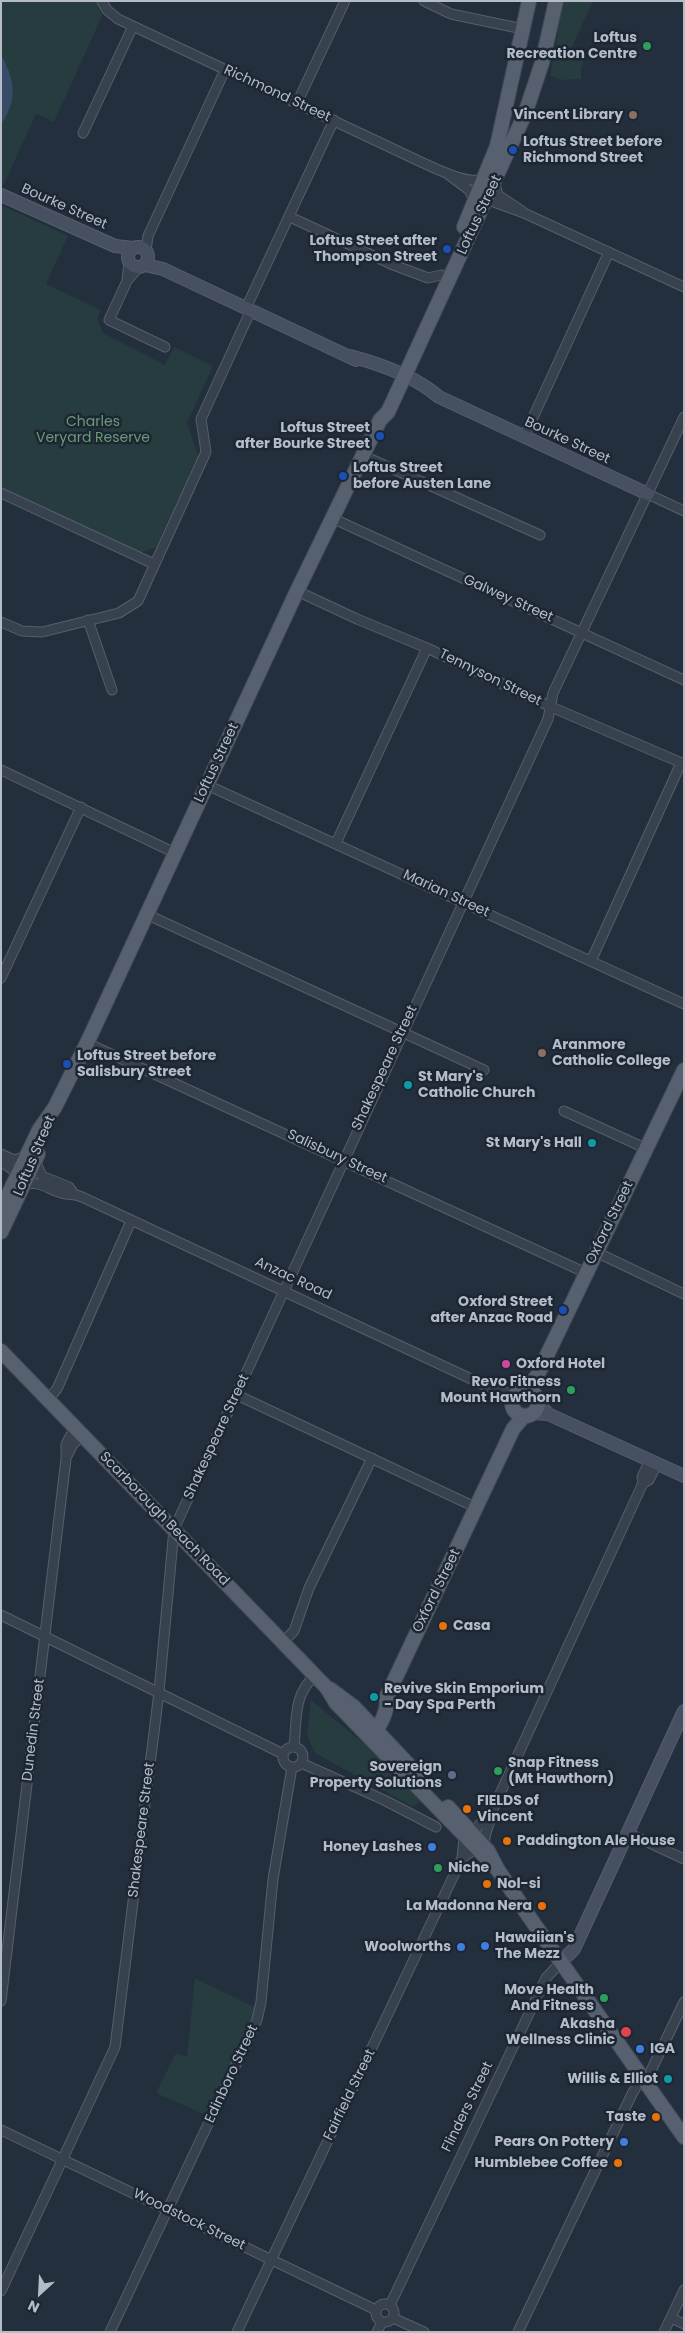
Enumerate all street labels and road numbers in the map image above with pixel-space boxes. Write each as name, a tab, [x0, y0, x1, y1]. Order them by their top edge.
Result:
street label: Richmond Street	[221, 62, 333, 126]
street label: Loftus Street	[454, 173, 506, 257]
street label: Bourke Street	[18, 181, 110, 233]
street label: Bourke Street	[522, 414, 612, 468]
street label: Galwey Street	[460, 572, 556, 626]
street label: Tennyson Street	[436, 646, 544, 710]
street label: Loftus Street	[191, 721, 243, 805]
street label: Marian Street	[400, 867, 492, 921]
street label: Shakespeare Street	[349, 1003, 421, 1133]
street label: Loftus Street	[11, 1113, 59, 1199]
street label: Salisbury Street	[284, 1127, 390, 1187]
street label: Oxford Street	[583, 1179, 637, 1267]
street label: Anzac Road	[252, 1254, 334, 1304]
street label: Shakespeare Street	[181, 1372, 253, 1502]
street label: Scarborough Beach Road	[96, 1449, 232, 1589]
street label: Oxford Street	[410, 1547, 464, 1635]
street label: Dunedin Street	[19, 1678, 49, 1782]
street label: Shakespeare Street	[125, 1761, 159, 1899]
street label: Edinboro Street	[202, 2022, 262, 2126]
street label: Fairfield Street	[321, 2047, 379, 2143]
street label: Flinders Street	[439, 2059, 497, 2155]
street label: Woodstock Street	[130, 2186, 248, 2254]

